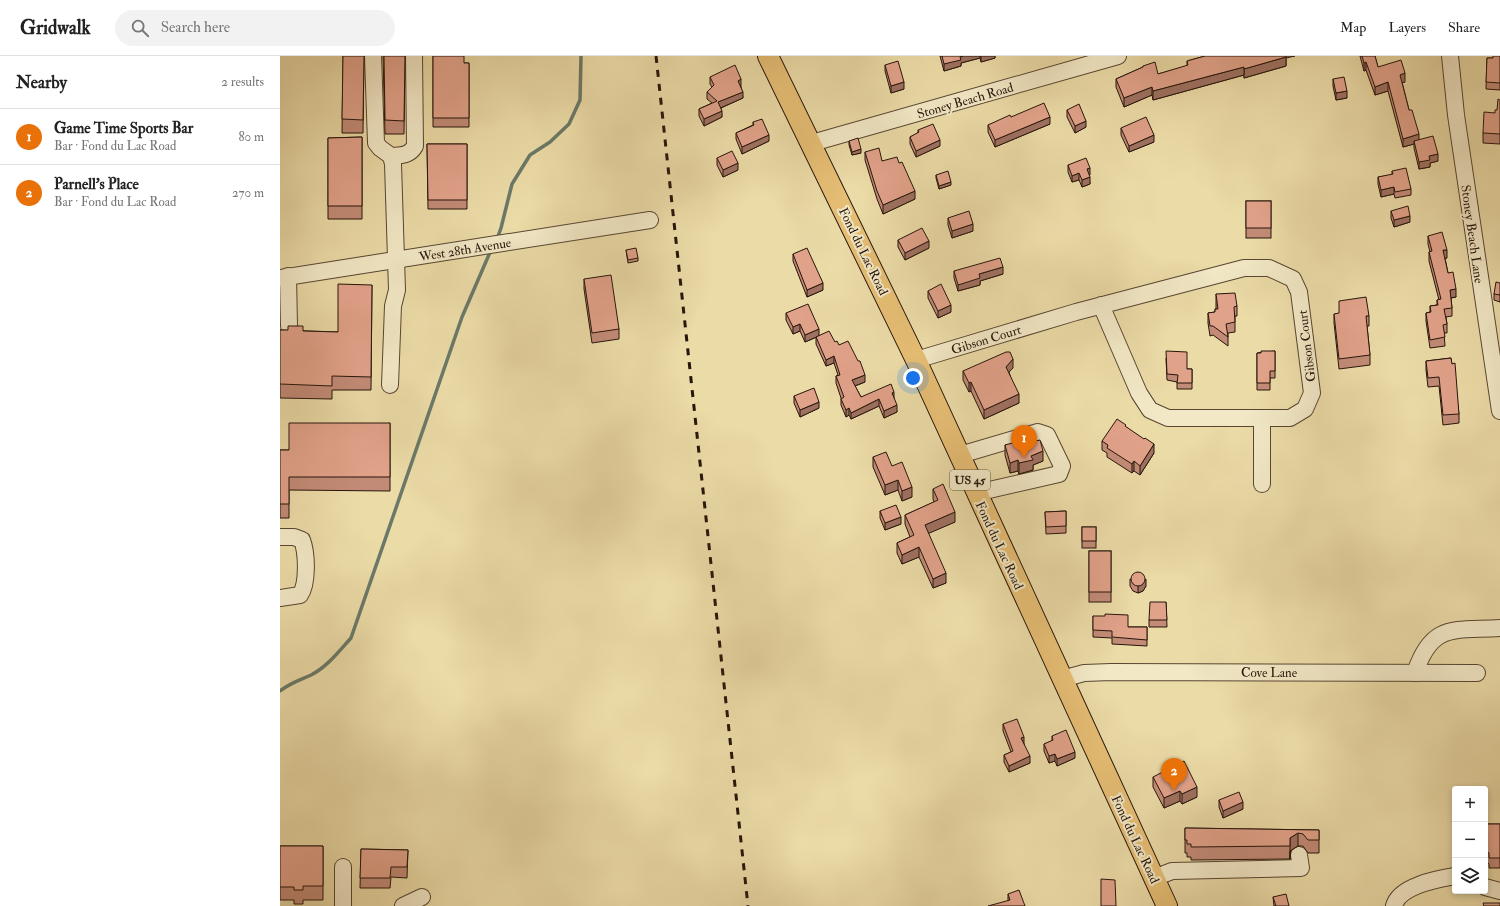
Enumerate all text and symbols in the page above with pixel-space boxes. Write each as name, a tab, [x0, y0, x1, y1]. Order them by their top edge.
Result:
search box	[115, 10, 395, 46]
text: Gridwalk	[20, 16, 91, 40]
icon: search	[129, 17, 151, 39]
text: Search here	[161, 18, 230, 37]
text: Map	[1340, 19, 1366, 36]
text: Layers	[1388, 19, 1426, 36]
text: Share	[1448, 19, 1480, 36]
text: Nearby	[16, 72, 67, 93]
text: 2 results	[221, 74, 264, 90]
street label: Stoney Beach Road	[915, 79, 1016, 123]
text: Game Time Sports Bar	[54, 119, 193, 138]
text: 1	[27, 129, 31, 145]
text: 80 m	[238, 129, 264, 145]
text: Bar · Fond du Lac Road	[54, 138, 176, 154]
text: Parnell's Place	[54, 175, 139, 194]
street label: Stoney Beach Lane	[1456, 184, 1487, 285]
text: 2	[26, 185, 32, 201]
text: 270 m	[232, 185, 264, 201]
text: Bar · Fond du Lac Road	[54, 194, 176, 210]
street label: Fond du Lac Road	[835, 205, 892, 298]
street label: West 28th Avenue	[417, 235, 513, 265]
street label: Gibson Court	[1295, 309, 1319, 383]
street label: Gibson Court	[949, 322, 1023, 358]
your location	[903, 368, 923, 388]
pin: 1	[1011, 425, 1037, 458]
road number: US 45	[950, 470, 990, 490]
street label: Fond du Lac Road	[972, 499, 1027, 593]
street label: Cove Lane	[1241, 665, 1298, 681]
pin: 2	[1161, 758, 1187, 791]
map controls	[1452, 786, 1488, 894]
button: +	[1452, 786, 1488, 822]
street label: Fond du Lac Road	[1108, 793, 1163, 887]
button: −	[1452, 822, 1488, 858]
button: layers	[1452, 858, 1488, 894]

